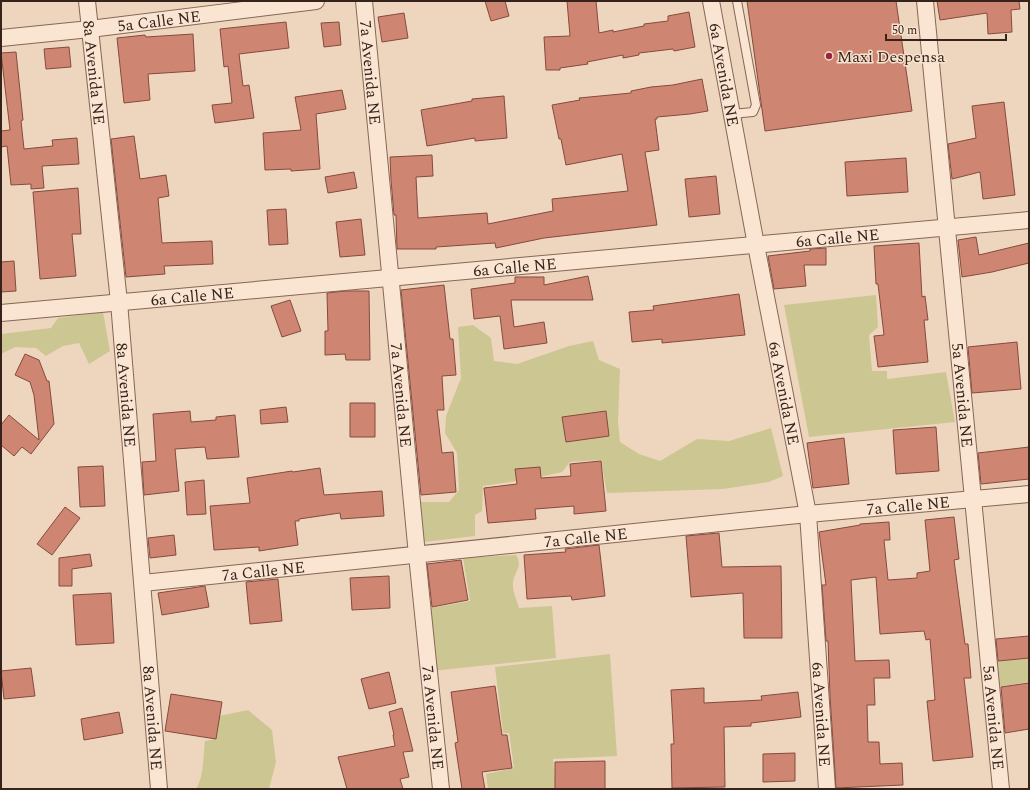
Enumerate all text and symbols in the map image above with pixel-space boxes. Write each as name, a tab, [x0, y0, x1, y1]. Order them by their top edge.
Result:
street label: 5a Calle NE	[116, 4, 202, 38]
scale bar	[886, 16, 1006, 42]
street label: 8a Avenida NE	[76, 19, 111, 126]
street label: 7a Avenida NE	[353, 19, 387, 126]
street label: 6a Avenida NE	[702, 21, 745, 129]
text: 50 m	[892, 21, 917, 40]
place label: Maxi Despensa	[837, 45, 945, 69]
marker: Maxi Despensa	[824, 51, 834, 61]
street label: 6a Calle NE	[795, 223, 880, 254]
street label: 6a Calle NE	[472, 252, 558, 283]
street label: 6a Calle NE	[150, 281, 235, 312]
street label: 6a Avenida NE	[762, 340, 805, 447]
street label: 8a Avenida NE	[109, 342, 142, 448]
street label: 7a Avenida NE	[384, 342, 418, 449]
street label: 5a Avenida NE	[945, 342, 979, 449]
street label: 7a Calle NE	[865, 490, 951, 522]
street label: 7a Calle NE	[543, 522, 628, 554]
street label: 7a Calle NE	[221, 555, 306, 588]
street label: 6a Avenida NE	[805, 661, 836, 768]
street label: 7a Avenida NE	[415, 664, 450, 771]
street label: 5a Avenida NE	[976, 664, 1010, 771]
street label: 8a Avenida NE	[136, 665, 168, 771]

